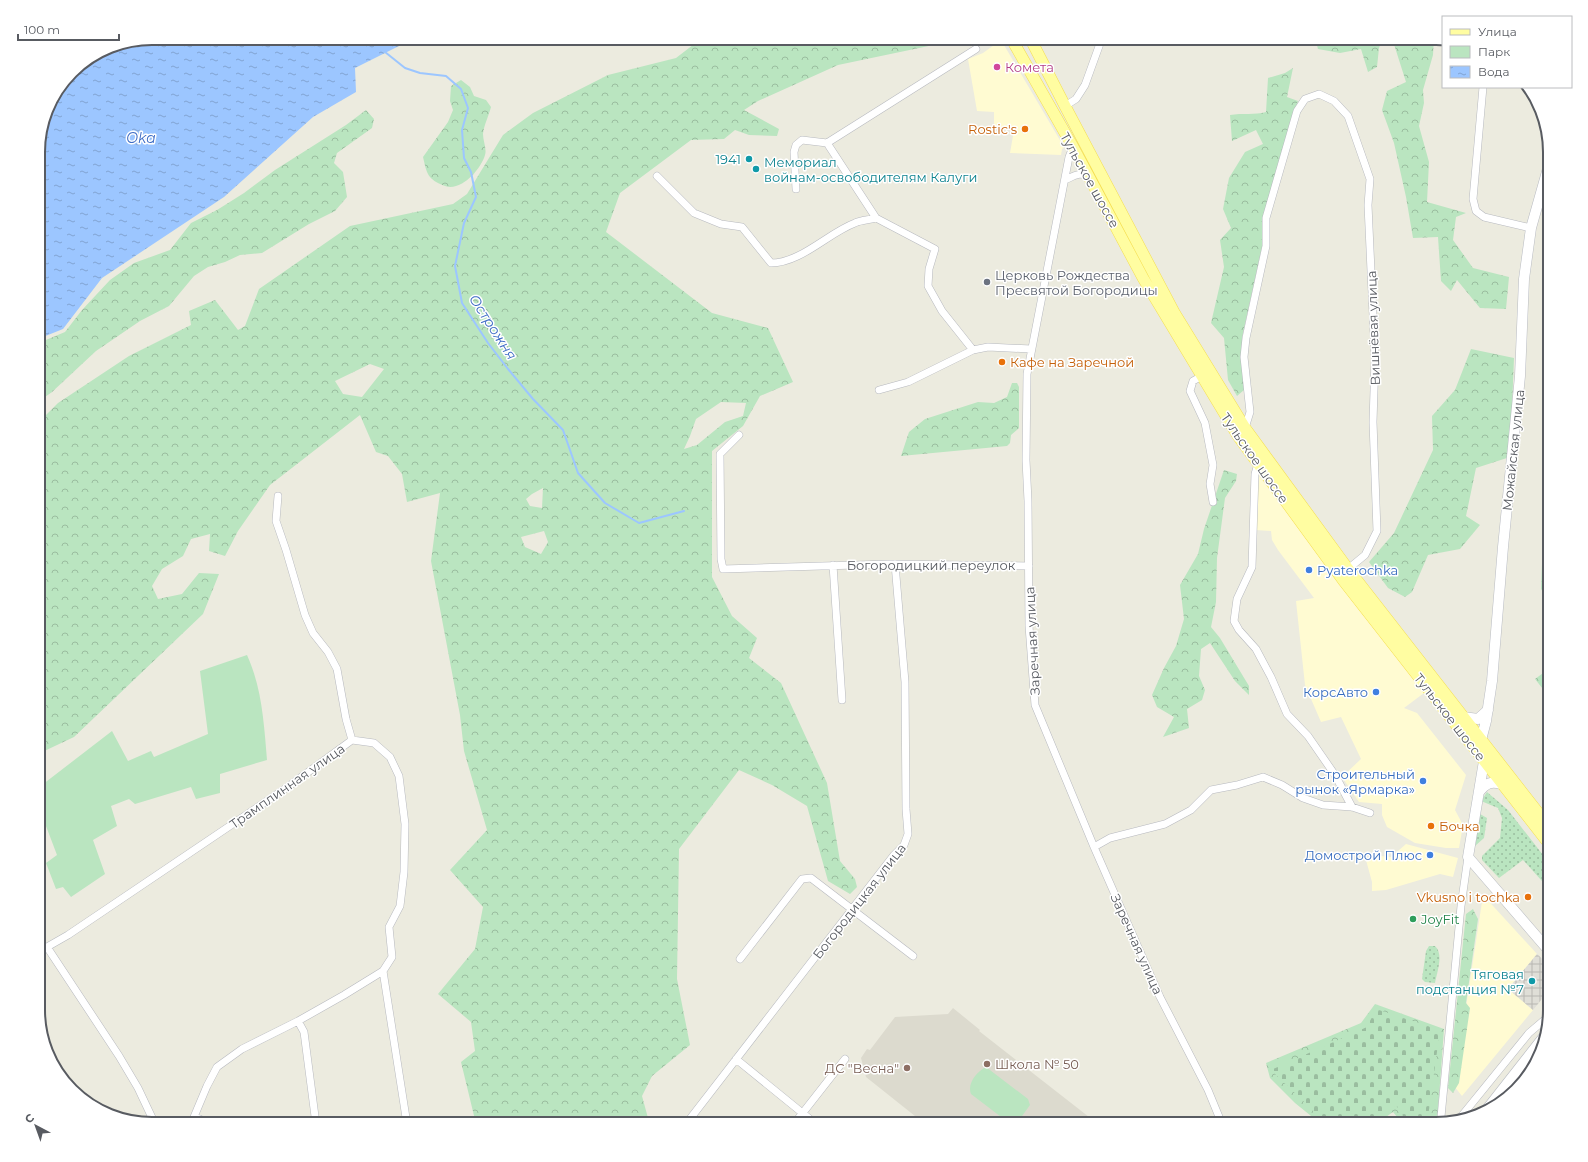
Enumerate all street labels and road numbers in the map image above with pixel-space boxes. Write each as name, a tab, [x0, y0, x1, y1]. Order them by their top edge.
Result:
street label: Тульское шоссе	[1057, 129, 1123, 231]
street label: Вишнёвая улица	[1363, 270, 1383, 386]
street label: Можайская улица	[1499, 389, 1527, 511]
street label: Тульское шоссе	[1218, 410, 1292, 506]
street label: Богородицкий переулок	[847, 557, 1016, 573]
street label: Заречная улица	[1021, 586, 1043, 696]
street label: Тульское шоссе	[1411, 670, 1489, 764]
street label: Трамплинная улица	[226, 740, 348, 832]
street label: Богородицкая улица	[809, 840, 909, 962]
street label: Заречная улица	[1108, 891, 1166, 997]

